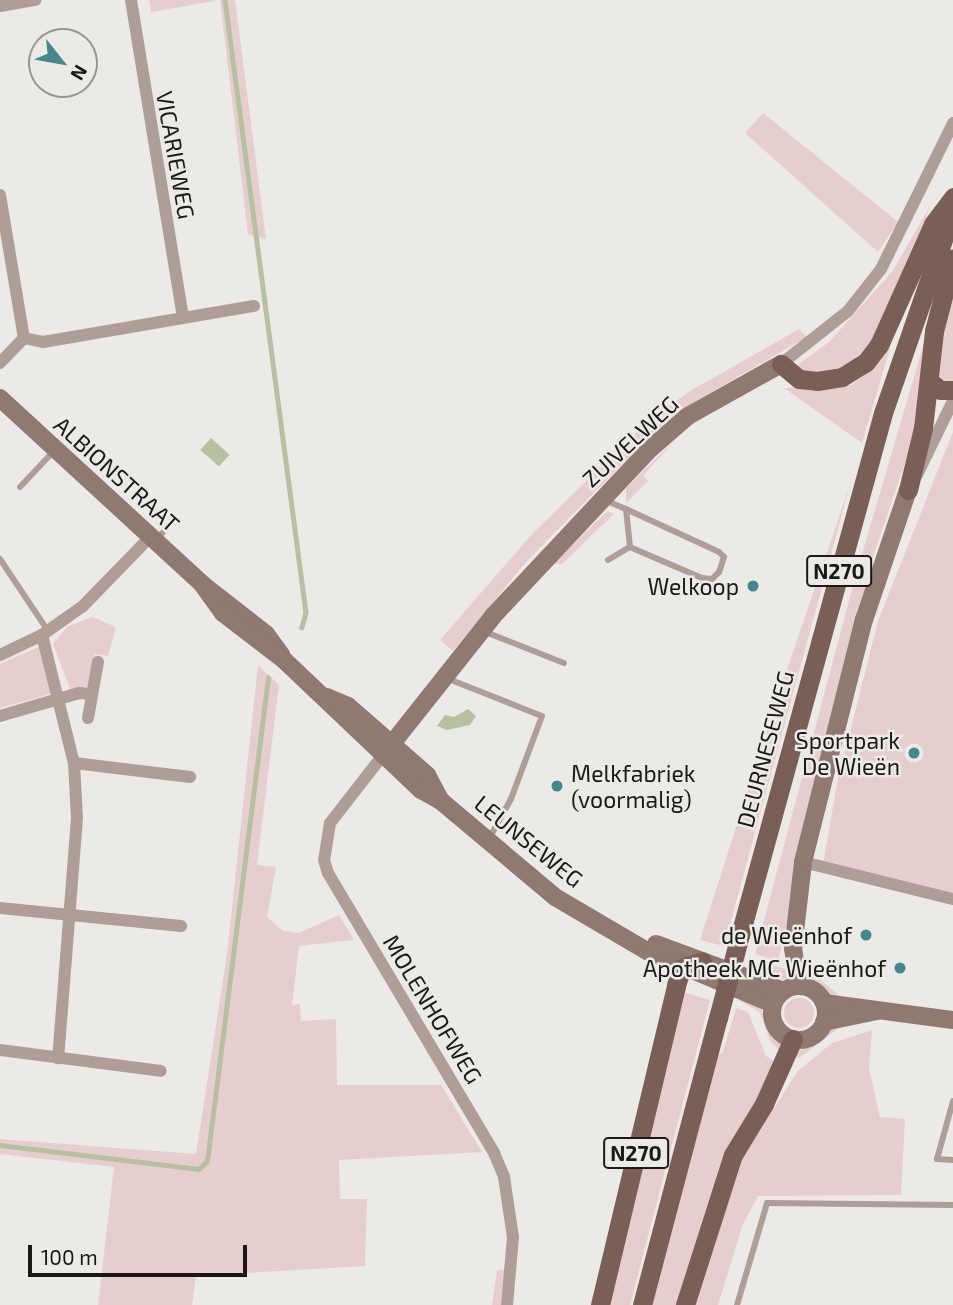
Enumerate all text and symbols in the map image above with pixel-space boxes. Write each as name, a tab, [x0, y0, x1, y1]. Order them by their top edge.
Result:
north arrow	[28, 28, 98, 98]
text: N	[66, 61, 93, 85]
street label: VICARIEWEG	[151, 89, 201, 221]
street label: ZUIVELWEG	[576, 390, 684, 492]
street label: ALBIONSTRAAT	[49, 411, 185, 537]
road number: N270	[806, 554, 872, 588]
place label: Welkoop	[648, 572, 739, 600]
marker: Welkoop	[745, 578, 761, 594]
street label: DEURNESEWEG	[731, 667, 799, 831]
place label: Sportpark De Wieën	[796, 726, 900, 780]
marker: Sportpark De Wieën	[906, 745, 922, 761]
place label: Melkfabriek (voormalig)	[571, 759, 696, 813]
marker: Melkfabriek (voormalig)	[549, 778, 565, 794]
street label: LEUNSEWEG	[469, 789, 589, 893]
place label: de Wieënhof	[721, 921, 852, 949]
marker: de Wieënhof	[858, 927, 874, 943]
street label: MOLENHOFWEG	[378, 930, 488, 1088]
place label: Apotheek MC Wieënhof	[643, 954, 886, 982]
marker: Apotheek MC Wieënhof	[892, 960, 908, 976]
road number: N270	[603, 1136, 669, 1170]
scale bar	[32, 1232, 250, 1276]
text: 100 m	[41, 1244, 98, 1269]

